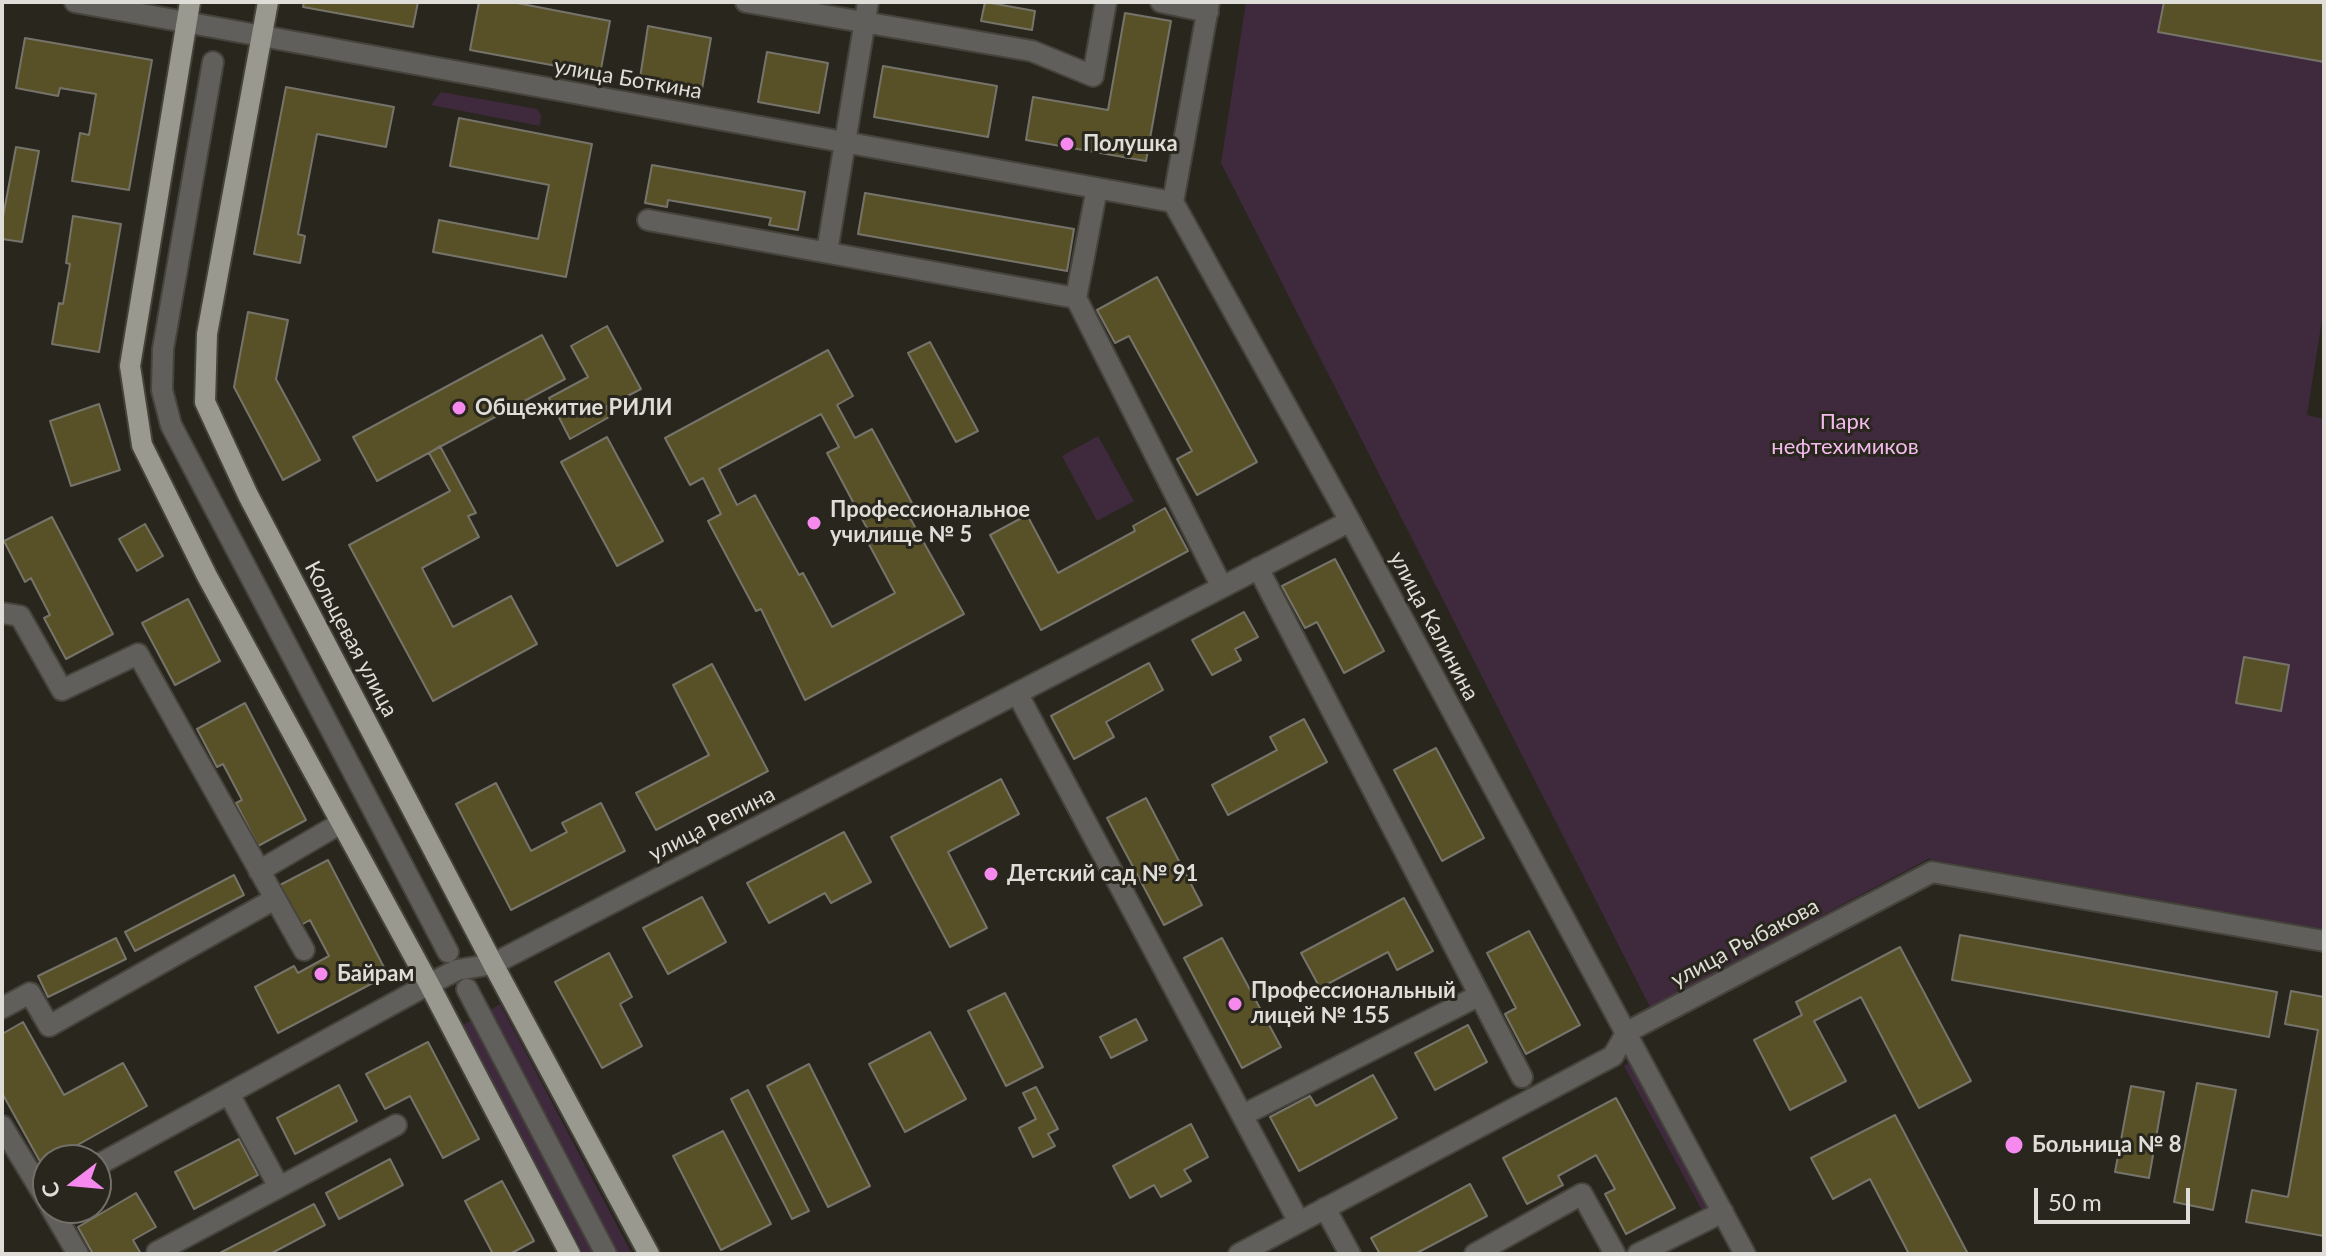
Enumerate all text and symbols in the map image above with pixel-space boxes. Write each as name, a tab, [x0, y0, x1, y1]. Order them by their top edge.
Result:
street label: улица Боткина	[552, 53, 704, 105]
place label: Полушка	[1083, 131, 1178, 157]
marker: Полушка	[1058, 135, 1076, 153]
place label: Общежитие РИЛИ	[475, 395, 672, 421]
marker: Общежитие РИЛИ	[450, 399, 468, 417]
park label: Парк нефтехимиков	[1771, 409, 1919, 460]
place label: Профессиональное училище № 5	[830, 497, 1030, 548]
marker: Профессиональное училище № 5	[805, 514, 823, 532]
street label: улица Калинина	[1384, 547, 1484, 705]
street label: Кольцевая улица	[299, 557, 403, 721]
street label: улица Репина	[644, 781, 780, 867]
place label: Детский сад № 91	[1007, 861, 1198, 887]
marker: Детский сад № 91	[982, 865, 1000, 883]
street label: улица Рыбакова	[1667, 893, 1823, 993]
place label: Байрам	[337, 961, 414, 987]
marker: Байрам	[312, 965, 330, 983]
place label: Профессиональный лицей № 155	[1251, 978, 1456, 1030]
marker: Профессиональный лицей № 155	[1226, 995, 1244, 1013]
place label: Больница № 8	[2032, 1132, 2181, 1158]
marker: Больница № 8	[2003, 1134, 2025, 1156]
north arrow	[32, 1144, 112, 1224]
scale bar	[2038, 1172, 2194, 1222]
text: С	[35, 1179, 65, 1201]
text: 50 m	[2048, 1187, 2102, 1216]

